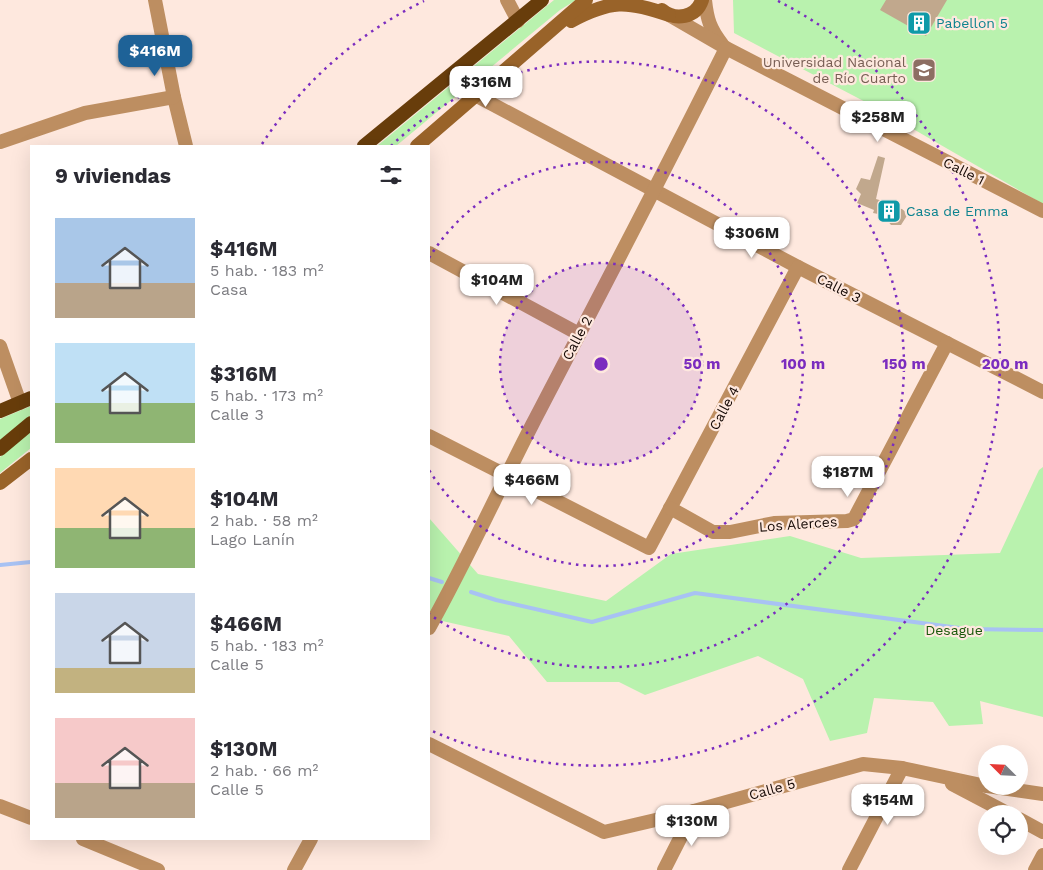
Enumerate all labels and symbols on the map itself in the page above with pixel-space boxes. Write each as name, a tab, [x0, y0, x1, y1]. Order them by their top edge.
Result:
building icon: Pabellon 5	[906, 10, 932, 36]
place label: Pabellon 5	[936, 15, 1008, 31]
pin: $416M	[120, 34, 190, 77]
place label: Universidad Nacional de Río Cuarto	[763, 54, 907, 86]
school or university icon: Universidad Nacional de Río Cuarto	[911, 57, 937, 83]
pin: $316M	[451, 66, 521, 108]
pin: $258M	[843, 100, 913, 143]
street label: Calle 1	[941, 154, 987, 188]
building icon: Casa de Emma	[876, 198, 902, 224]
place label: Casa de Emma	[906, 203, 1009, 219]
pin: $306M	[717, 216, 787, 259]
pin: $104M	[462, 264, 532, 306]
street label: Calle 3	[814, 270, 864, 306]
street label: Calle 2	[559, 313, 595, 363]
centre of rings	[592, 355, 610, 373]
text: 50 m	[684, 355, 720, 373]
text: 100 m	[781, 355, 825, 373]
text: 150 m	[882, 355, 926, 373]
text: 200 m	[982, 355, 1028, 373]
street label: Calle 4	[706, 383, 742, 433]
pin: $187M	[813, 456, 883, 498]
pin: $466M	[497, 464, 567, 506]
street label: Los Alerces	[758, 513, 838, 535]
park label: Desague	[925, 622, 983, 638]
north arrow	[978, 745, 1028, 795]
street label: Calle 5	[747, 775, 797, 803]
pin: $154M	[853, 784, 923, 826]
pin: $130M	[657, 804, 727, 847]

